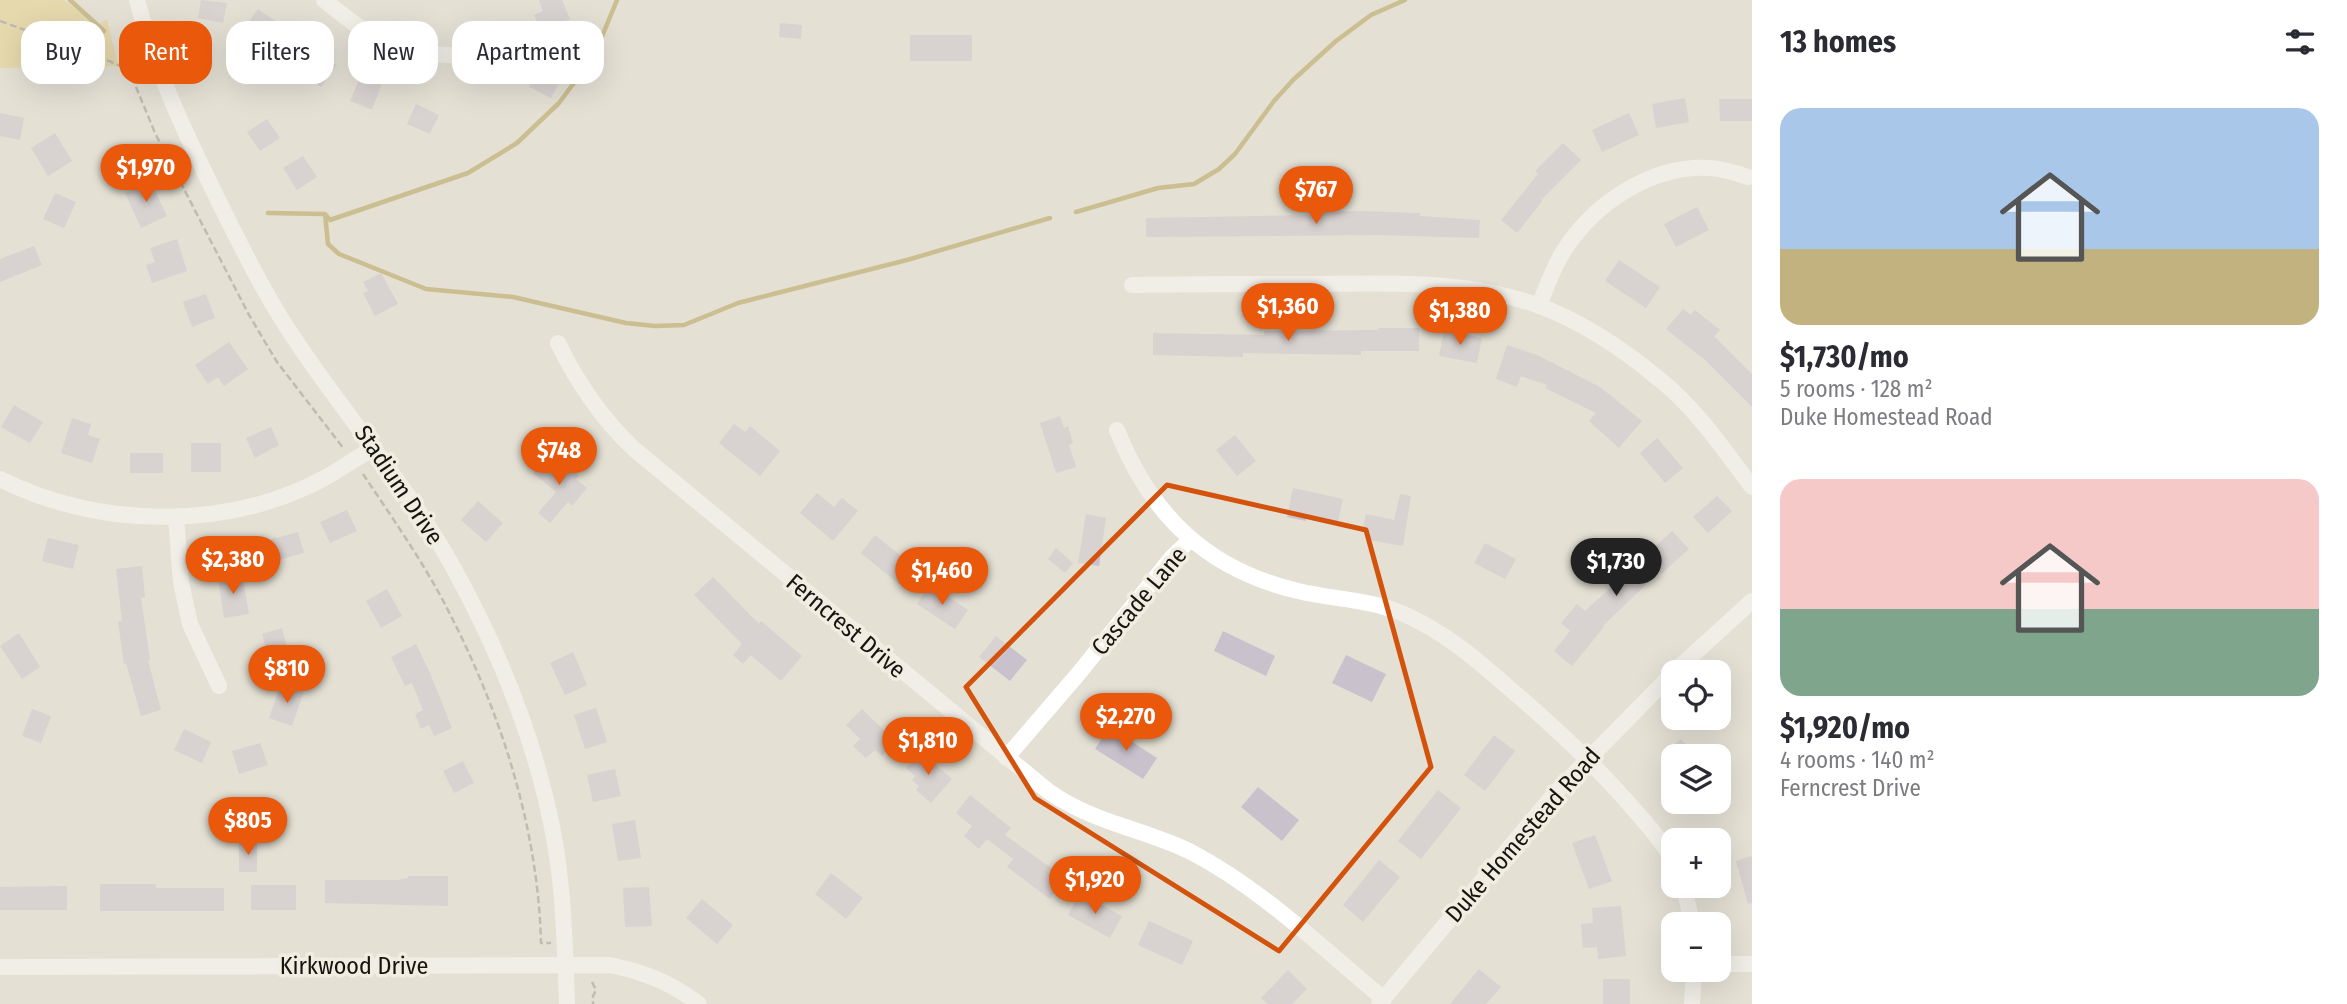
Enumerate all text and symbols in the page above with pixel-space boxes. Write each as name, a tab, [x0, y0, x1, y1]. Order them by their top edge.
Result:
chip: Buy	[21, 21, 105, 84]
chip: Rent	[119, 21, 212, 84]
chip: Filters	[226, 21, 334, 84]
chip: New	[348, 21, 438, 84]
chip: Apartment	[452, 21, 604, 84]
icon: filters	[2281, 23, 2319, 61]
text: 13 homes	[1780, 24, 1896, 60]
pin: $1,970	[89, 144, 203, 204]
text: $1,970	[117, 153, 175, 181]
icon: home	[1987, 154, 2113, 280]
pin: $767	[1275, 166, 1357, 226]
text: $767	[1295, 175, 1337, 203]
pin: $1,360	[1231, 284, 1345, 343]
pin: $1,380	[1403, 288, 1517, 347]
text: $1,360	[1257, 292, 1319, 320]
text: $1,380	[1429, 296, 1491, 324]
text: $1,730/mo	[1780, 339, 1909, 375]
text: 5 rooms · 128 m²	[1780, 375, 1933, 403]
text: Duke Homestead Road	[1780, 403, 1993, 431]
street label: Stadium Drive	[349, 420, 449, 550]
pin: $748	[518, 428, 600, 487]
text: $748	[537, 436, 581, 464]
icon: home	[1987, 525, 2113, 651]
pin: $2,380	[176, 536, 290, 596]
pin: $1,730	[1559, 538, 1673, 598]
street label: Cascade Lane	[1086, 541, 1192, 661]
text: $2,380	[201, 545, 265, 573]
text: $1,730	[1587, 547, 1645, 575]
pin: $1,460	[885, 548, 999, 607]
text: $1,460	[911, 556, 973, 584]
street label: Ferncrest Drive	[781, 568, 911, 684]
pin: $810	[246, 646, 328, 705]
text: $810	[264, 654, 310, 682]
map controls	[1661, 660, 1731, 982]
button: locate	[1661, 660, 1731, 730]
pin: $2,270	[1069, 694, 1183, 753]
text: $2,270	[1096, 702, 1156, 730]
text: $1,920/mo	[1780, 710, 1910, 746]
pin: $1,810	[871, 718, 985, 777]
text: $1,810	[898, 726, 958, 754]
street label: Duke Homestead Road	[1440, 742, 1606, 928]
button: layers	[1661, 744, 1731, 814]
text: 4 rooms · 140 m²	[1780, 746, 1935, 774]
text: Ferncrest Drive	[1780, 774, 1921, 802]
pin: $805	[207, 798, 289, 857]
text: $805	[224, 806, 272, 834]
button: +	[1661, 828, 1731, 898]
pin: $1,920	[1038, 856, 1152, 916]
text: $1,920	[1065, 865, 1125, 893]
button: −	[1661, 912, 1731, 982]
street label: Kirkwood Drive	[280, 952, 428, 980]

